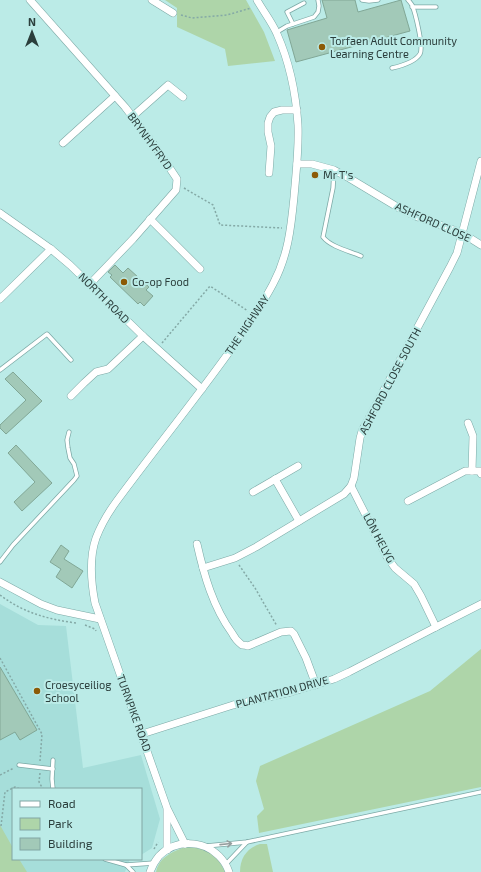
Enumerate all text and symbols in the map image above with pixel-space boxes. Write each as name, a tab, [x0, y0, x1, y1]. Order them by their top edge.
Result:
north arrow	[12, 12, 52, 52]
text: N	[28, 15, 36, 28]
place label: Torfaen Adult Community Learning Centre	[330, 34, 457, 60]
marker: Torfaen Adult Community Learning Centre	[317, 42, 327, 52]
street label: BRYNHYFRYD	[125, 110, 175, 172]
place label: Mr T's	[323, 168, 354, 181]
marker: Mr T's	[310, 170, 320, 180]
street label: ASHFORD CLOSE	[393, 199, 473, 244]
street label: NORTH ROAD	[76, 270, 132, 326]
place label: Co-op Food	[132, 275, 189, 288]
marker: Co-op Food	[119, 277, 129, 287]
street label: THE HIGHWAY	[222, 292, 272, 357]
street label: ASHFORD CLOSE SOUTH	[356, 325, 423, 436]
street label: LÔN HELYG	[361, 511, 398, 565]
street label: TURNPIKE ROAD	[115, 673, 154, 753]
street label: PLANTATION DRIVE	[234, 673, 330, 710]
place label: Croesyceiliog School	[45, 678, 111, 704]
marker: Croesyceiliog School	[32, 686, 42, 696]
legend	[12, 788, 142, 860]
text: Road	[48, 796, 76, 810]
text: Park	[48, 816, 73, 830]
text: Building	[48, 836, 93, 850]
one-way arrow	[219, 840, 232, 848]

